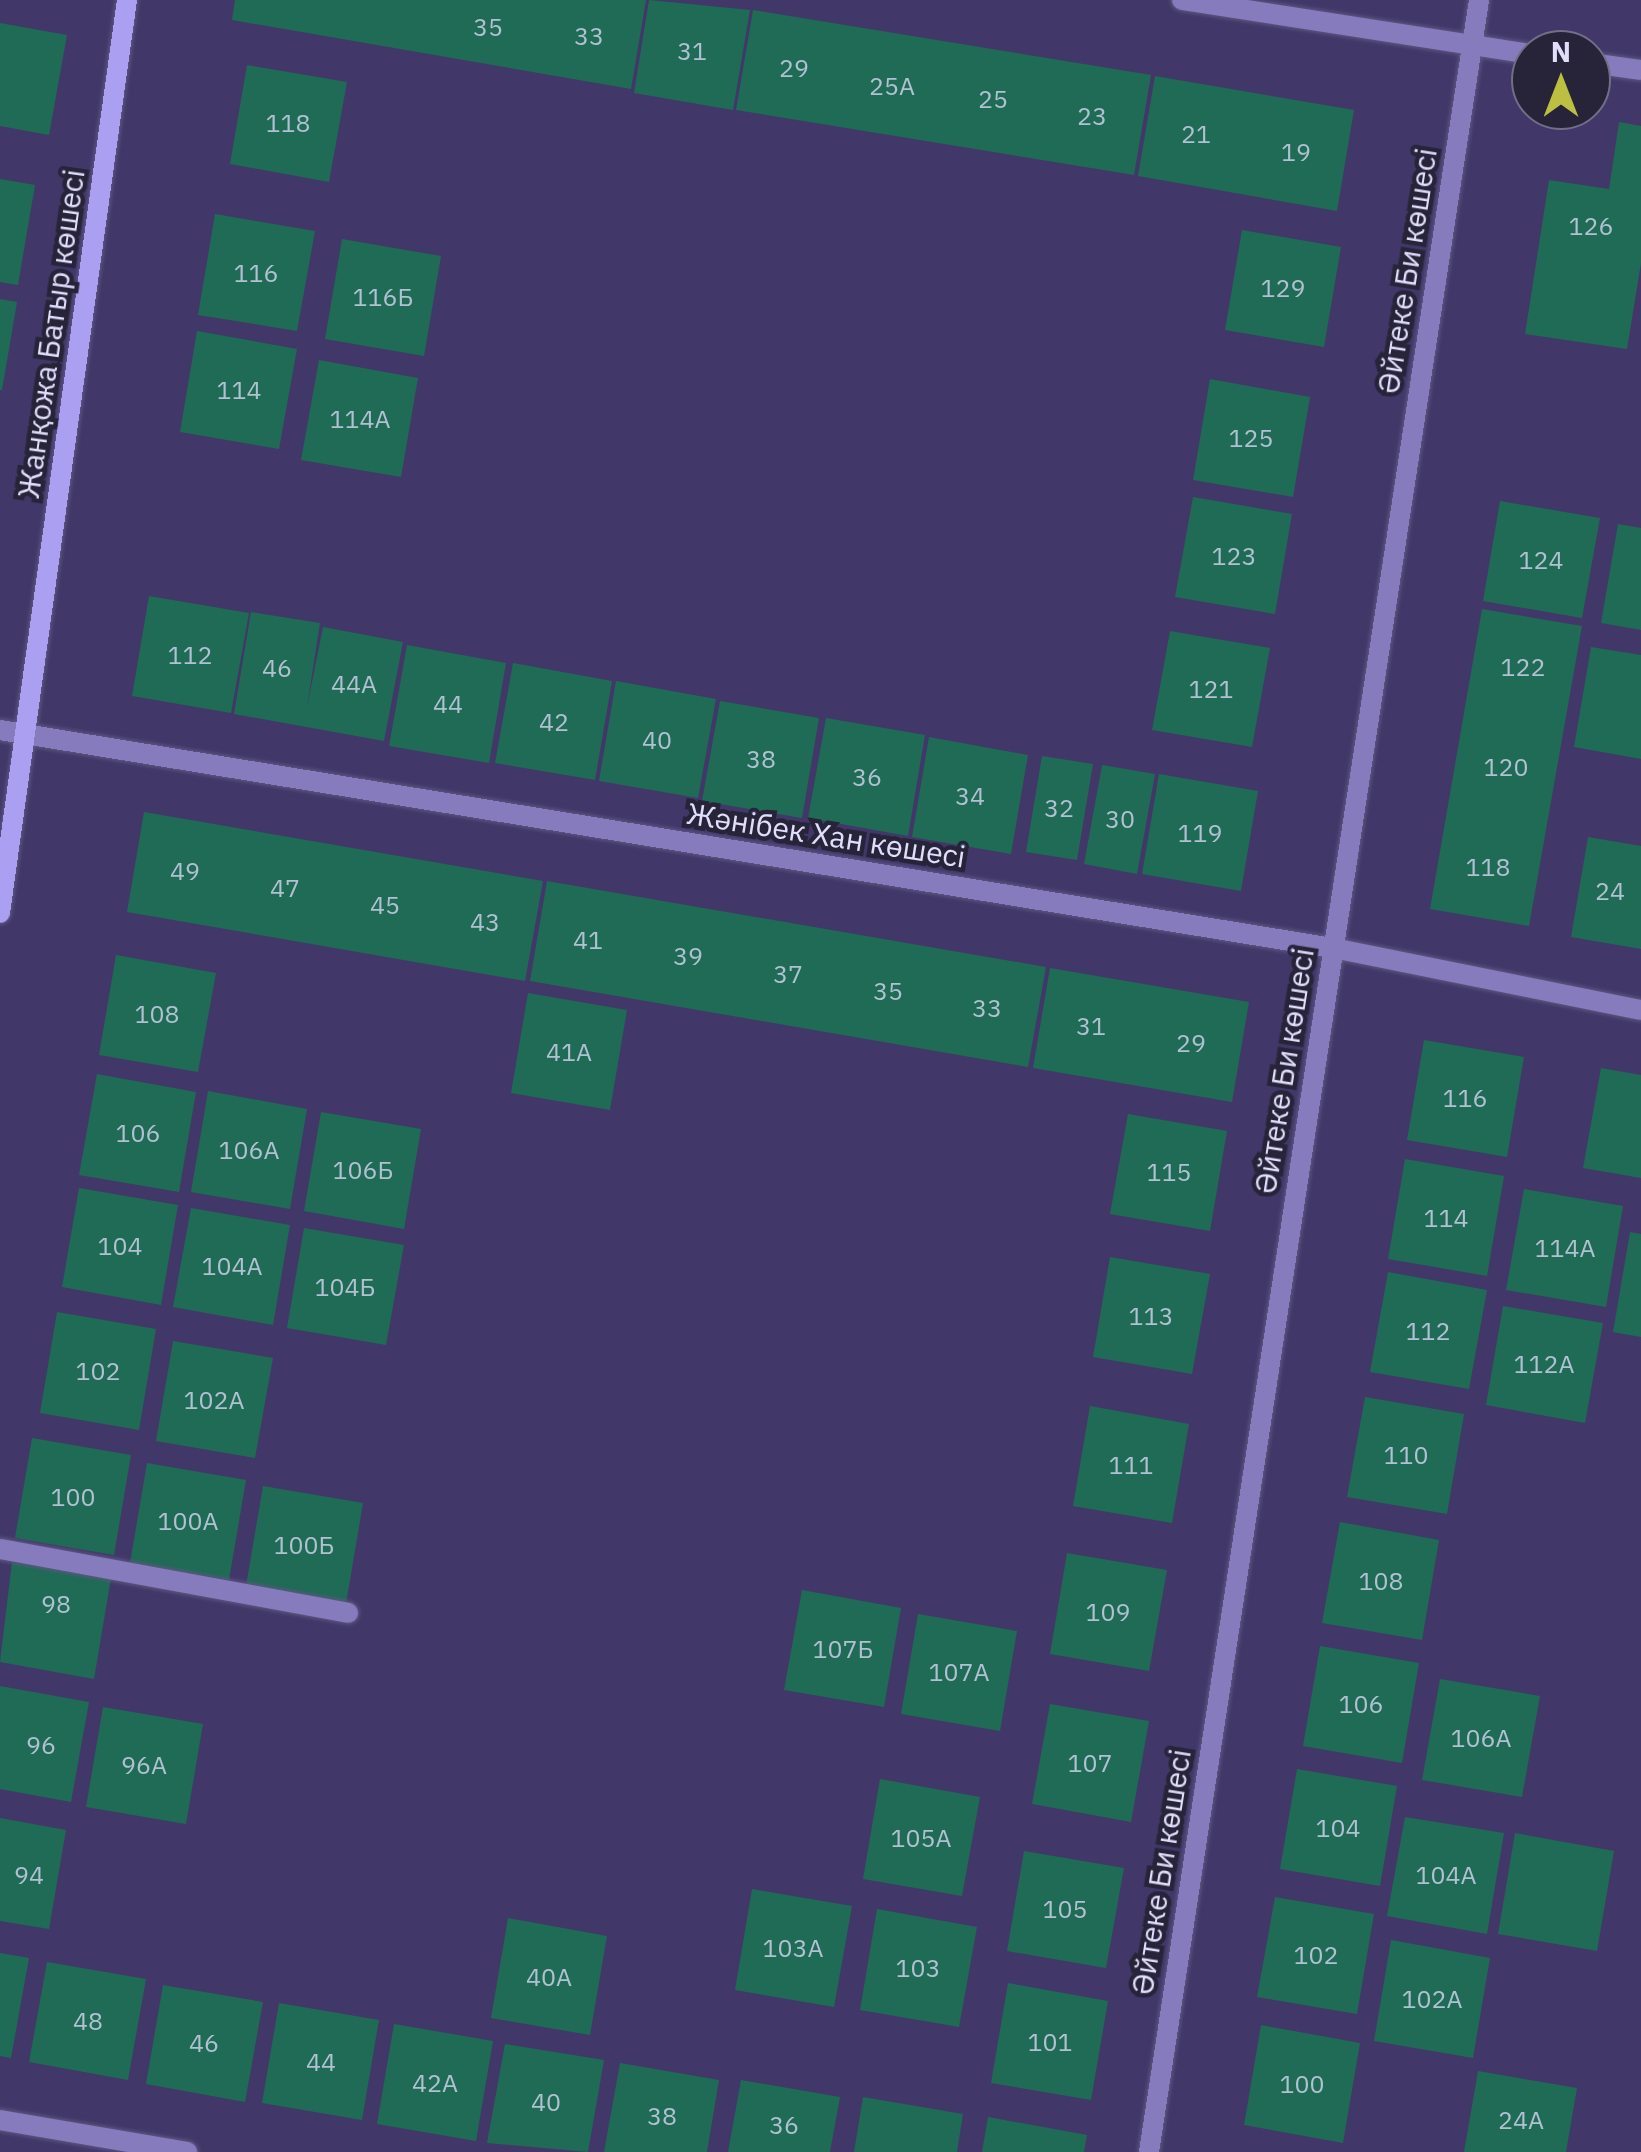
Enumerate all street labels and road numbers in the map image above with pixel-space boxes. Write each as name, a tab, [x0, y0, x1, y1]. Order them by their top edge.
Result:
street label: Әйтеке Би көшесі	[1370, 146, 1444, 396]
street label: Жанқожа Батыр көшесі	[10, 167, 92, 501]
street label: Жәнібек Хан көшесі	[684, 795, 968, 875]
street label: Әйтеке Би көшесі	[1247, 946, 1321, 1196]
street label: Әйтеке Би көшесі	[1124, 1747, 1198, 1997]

